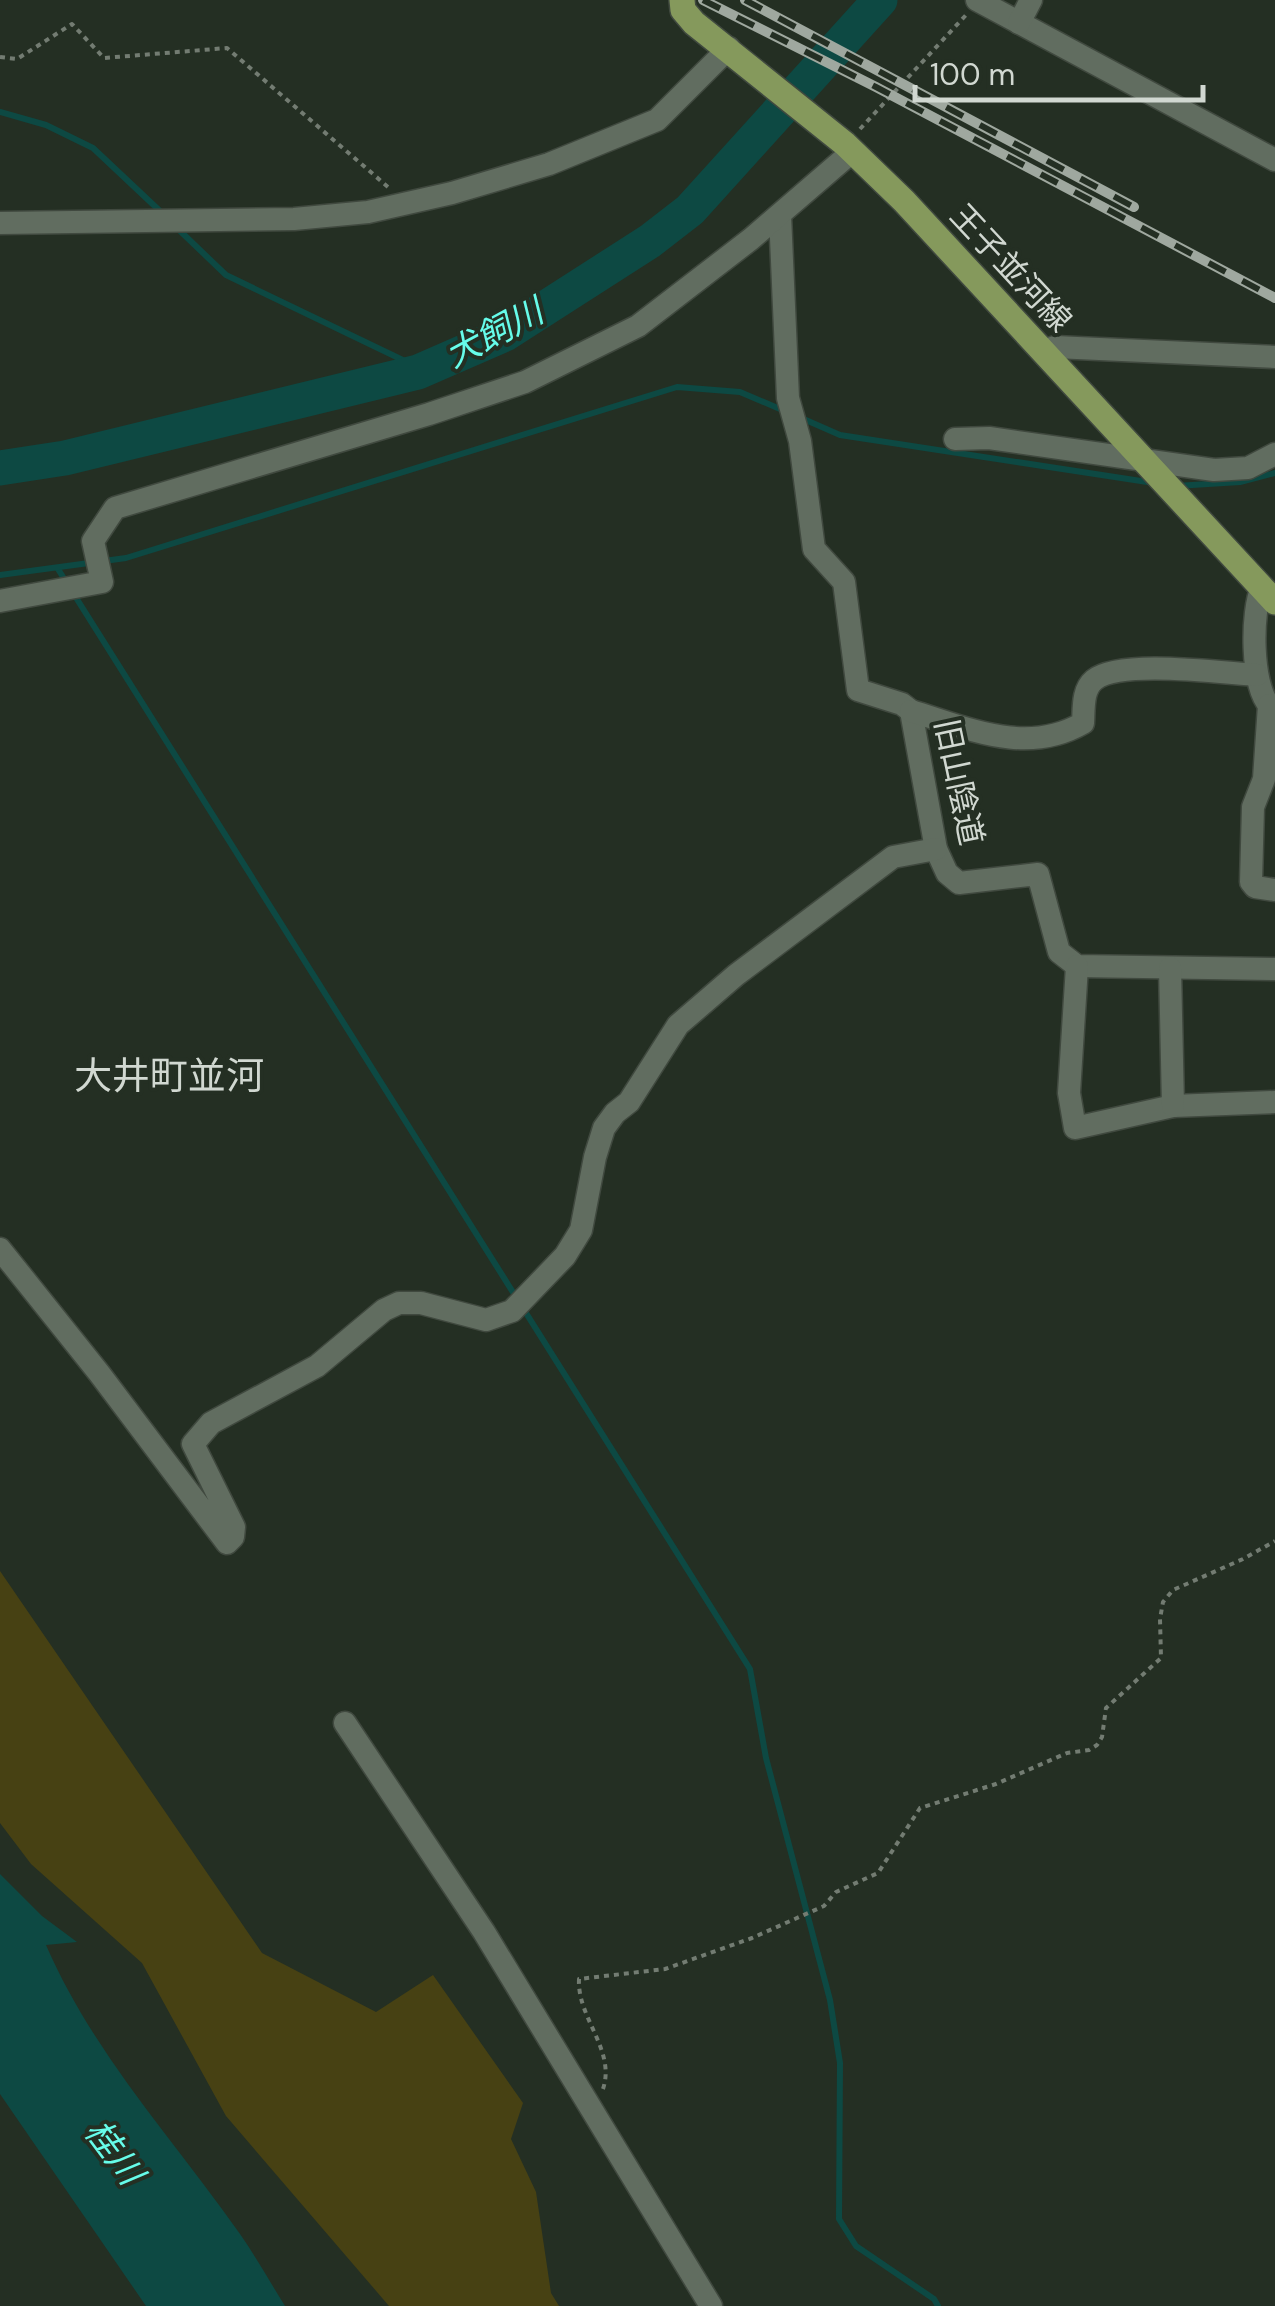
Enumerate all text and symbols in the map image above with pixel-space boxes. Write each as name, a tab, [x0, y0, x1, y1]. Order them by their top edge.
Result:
scale bar	[915, 40, 1202, 102]
text: 100 m	[930, 55, 1015, 94]
street label: 王子並河線	[941, 195, 1081, 341]
water label: 犬飼川	[437, 286, 555, 378]
street label: 旧山陰道	[925, 715, 993, 849]
district label: 大井町並河	[74, 1051, 264, 1101]
water label: 桂川	[75, 2110, 156, 2197]

